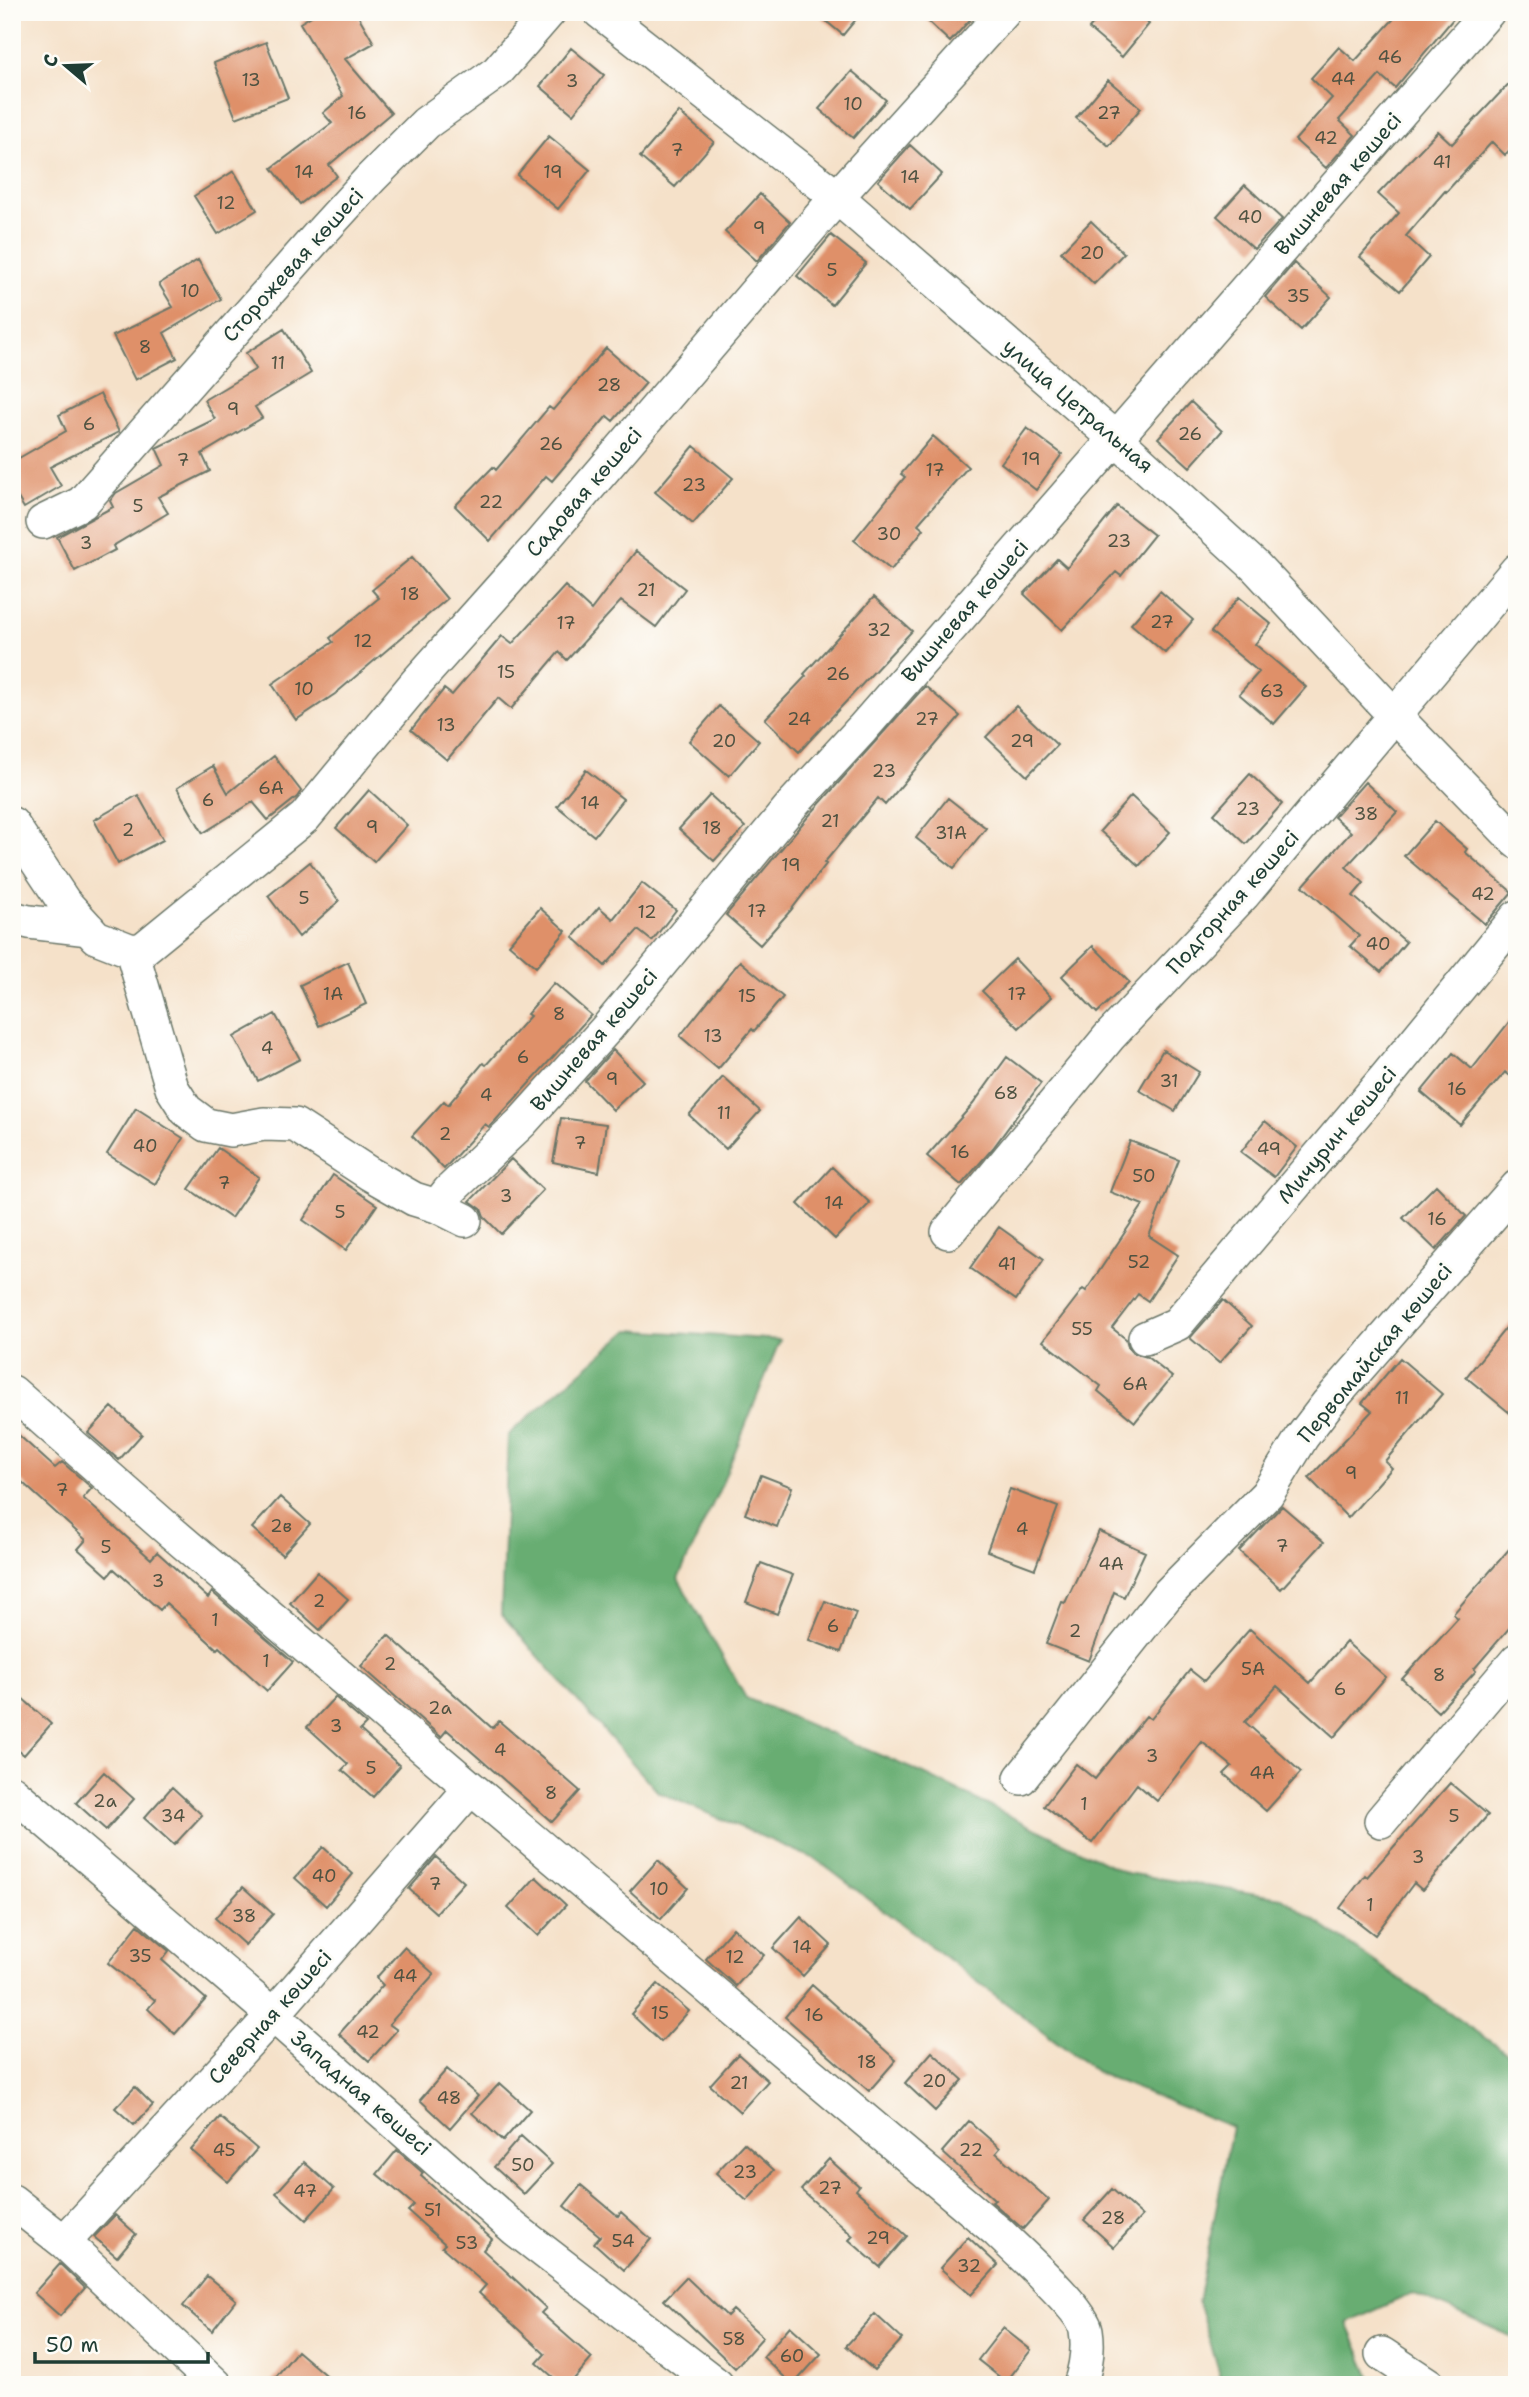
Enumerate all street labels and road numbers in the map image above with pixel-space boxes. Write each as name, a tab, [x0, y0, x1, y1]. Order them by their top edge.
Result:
street label: Вишневая көшесі	[1268, 107, 1408, 261]
street label: Сторожевая көшесі	[216, 182, 370, 348]
street label: улица Цетральная	[997, 333, 1159, 479]
street label: Садовая көшесі	[520, 421, 648, 563]
street label: Вишневая көшесі	[895, 534, 1035, 688]
street label: Подгорная көшесі	[1160, 824, 1306, 980]
street label: Вишневая көшесі	[524, 963, 664, 1117]
street label: Мичурин көшесі	[1271, 1060, 1403, 1210]
street label: Первомайская көшесі	[1291, 1257, 1459, 1449]
street label: Северная көшесі	[202, 1943, 338, 2091]
street label: Западная көшесі	[285, 2024, 437, 2162]

